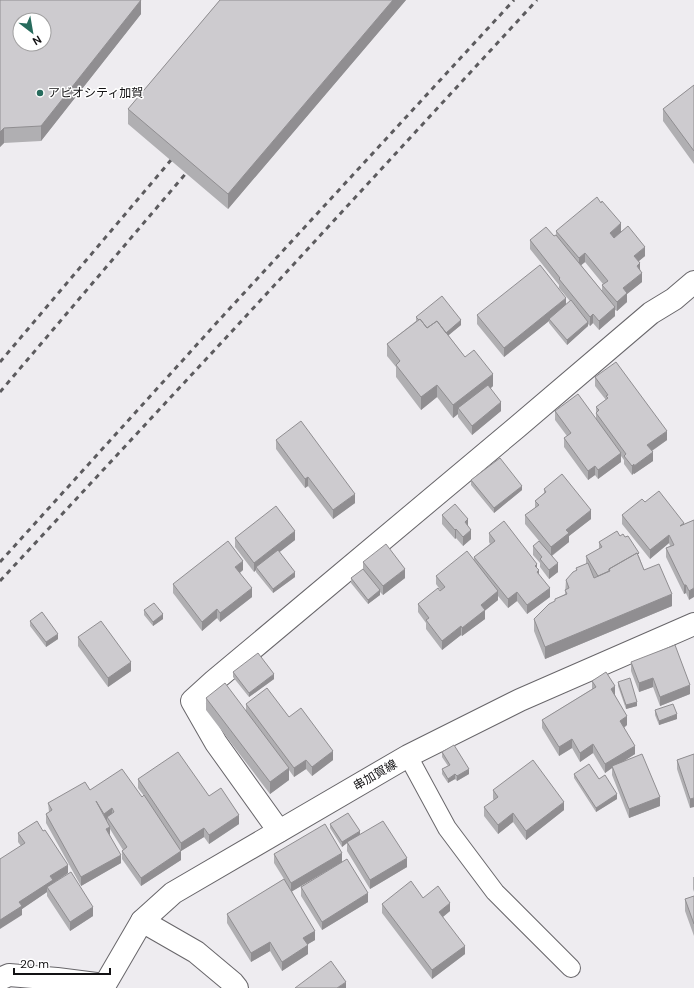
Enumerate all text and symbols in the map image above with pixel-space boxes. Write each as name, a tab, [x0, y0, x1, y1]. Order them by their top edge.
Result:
north arrow	[12, 12, 52, 52]
text: N	[30, 33, 44, 49]
place label: アビオシティ加賀	[48, 85, 143, 101]
marker: アビオシティ加賀	[35, 88, 45, 98]
street label: 串加賀線	[350, 756, 400, 794]
scale bar	[14, 950, 110, 976]
text: 20 m	[20, 956, 49, 972]

